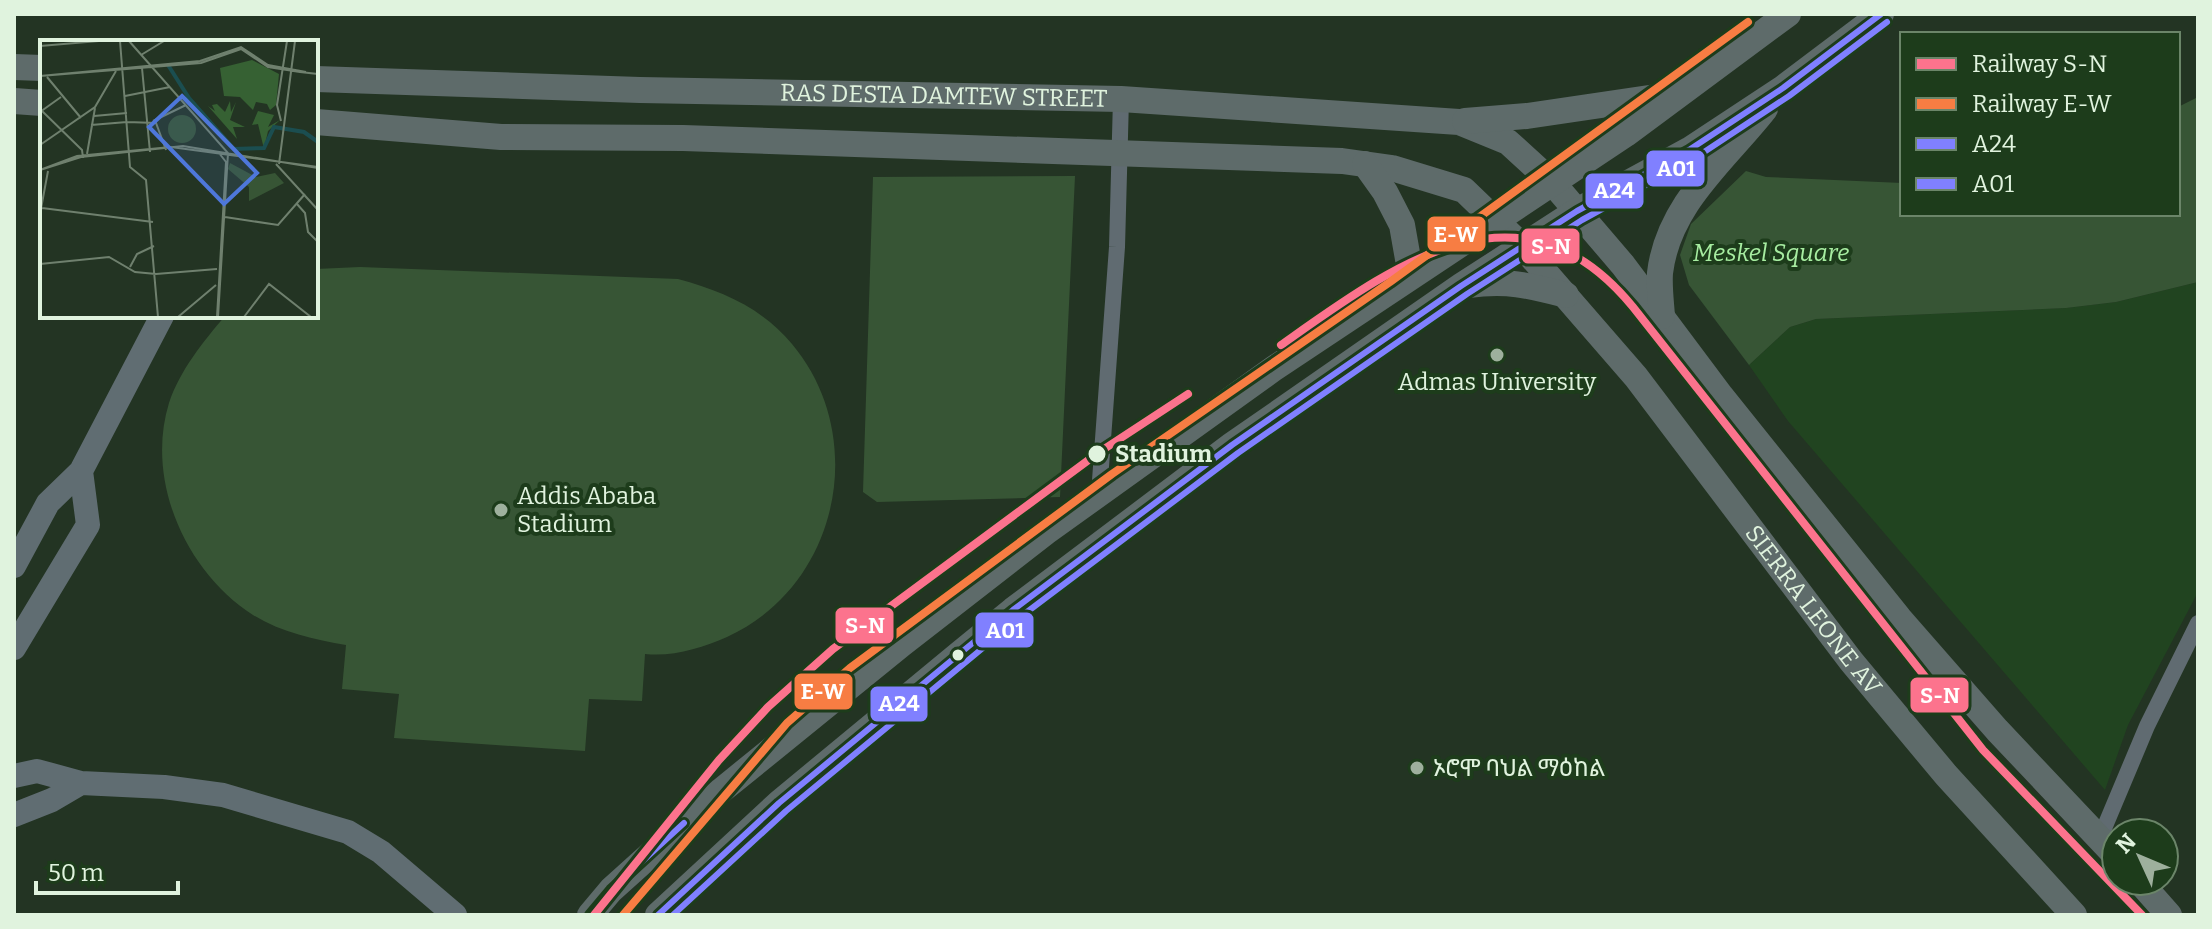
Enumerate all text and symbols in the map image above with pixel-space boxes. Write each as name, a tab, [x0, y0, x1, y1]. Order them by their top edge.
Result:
legend	[1900, 32, 2180, 216]
inset map	[40, 40, 318, 318]
text: Railway S-N	[1972, 50, 2107, 78]
street label: RAS DESTA DAMTEW STREET	[780, 79, 1108, 113]
text: Railway E-W	[1972, 90, 2112, 118]
text: A24	[1972, 130, 2016, 158]
line badge: A01	[1645, 149, 1706, 188]
text: A01	[1656, 155, 1696, 182]
text: A01	[1972, 170, 2014, 198]
line badge: A24	[1584, 172, 1645, 210]
text: A24	[1593, 177, 1635, 204]
line badge: E-W	[1426, 215, 1487, 253]
text: E-W	[1434, 221, 1479, 248]
line badge: S-N	[1520, 227, 1581, 265]
text: S-N	[1531, 233, 1571, 260]
park label: Meskel Square	[1693, 239, 1849, 267]
marker: Admas University	[1488, 346, 1506, 364]
place label: Admas University	[1398, 368, 1596, 396]
place label: Stadium	[1115, 440, 1212, 468]
marker: Stadium	[1086, 443, 1108, 465]
place label: Addis Ababa Stadium	[517, 482, 656, 538]
marker: Addis Ababa Stadium	[492, 501, 510, 519]
street label: SIERRA LEONE AV	[1739, 520, 1888, 701]
line badge: S-N	[834, 606, 895, 645]
line badge: A01	[974, 611, 1035, 649]
text: S-N	[845, 612, 885, 639]
text: A01	[985, 617, 1025, 644]
unlabelled marker	[950, 647, 966, 663]
line badge: E-W	[793, 672, 854, 711]
line badge: S-N	[1909, 676, 1970, 714]
text: E-W	[801, 678, 846, 705]
text: S-N	[1920, 682, 1960, 709]
line badge: A24	[869, 685, 929, 723]
text: A24	[878, 690, 920, 717]
place label: ኦሮሞ ባህል ማዕከል	[1433, 754, 1605, 782]
marker: ኦሮሞ ባህል ማዕከል	[1408, 759, 1426, 777]
north arrow	[2100, 817, 2180, 897]
text: N	[2110, 828, 2142, 859]
scale bar	[36, 845, 178, 895]
text: 50 m	[48, 859, 104, 887]

